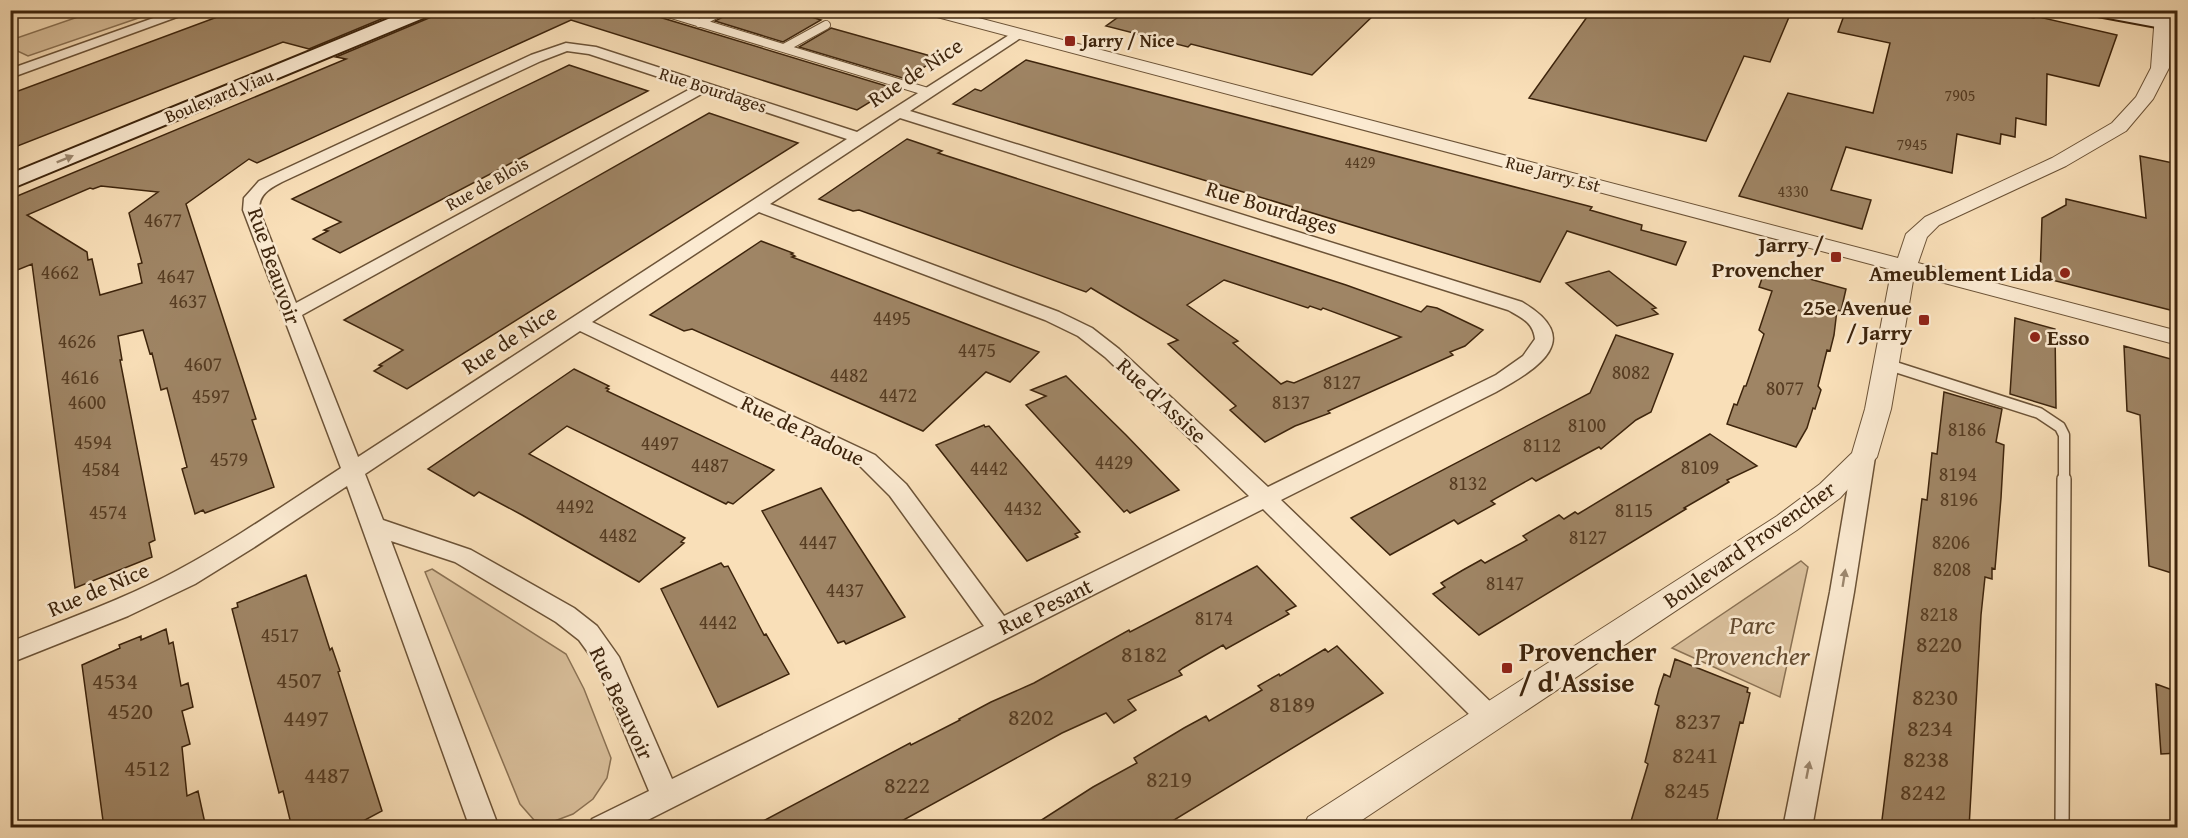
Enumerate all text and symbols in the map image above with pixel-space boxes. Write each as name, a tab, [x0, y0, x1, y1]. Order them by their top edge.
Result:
place label: Jarry / Nice	[1079, 27, 1175, 54]
street label: Rue de Nice	[861, 29, 969, 115]
marker: Jarry / Nice	[1063, 34, 1077, 48]
street label: Rue Bourdages	[656, 59, 770, 120]
street label: Boulevard Viau	[160, 61, 278, 130]
house number: 7905	[1945, 83, 1975, 107]
house number: 7945	[1897, 132, 1927, 156]
street label: Rue Jarry Est	[1503, 148, 1604, 199]
street label: Rue de Blois	[440, 150, 533, 217]
house number: 4429	[1345, 150, 1376, 174]
one-way arrow	[56, 154, 74, 164]
street label: Rue Bourdages	[1202, 172, 1342, 242]
house number: 4330	[1778, 179, 1809, 203]
street label: Rue Beauvoir	[240, 203, 310, 329]
house number: 4677	[144, 205, 182, 234]
place label: Jarry / Provencher	[1712, 228, 1824, 285]
marker: Jarry / Provencher	[1829, 250, 1843, 264]
house number: 4662	[41, 257, 79, 286]
place label: Ameublement Lida	[1869, 257, 2054, 289]
house number: 4647	[157, 261, 195, 290]
marker: Ameublement Lida	[2058, 266, 2072, 280]
house number: 4637	[169, 286, 207, 315]
place label: 25e Avenue / Jarry	[1803, 291, 1913, 348]
street label: Rue de Nice	[455, 296, 563, 382]
house number: 4495	[873, 303, 911, 332]
marker: 25e Avenue / Jarry	[1917, 313, 1931, 327]
place label: Esso	[2047, 321, 2090, 353]
house number: 4626	[58, 326, 96, 355]
marker: Esso	[2028, 330, 2042, 344]
house number: 4475	[958, 335, 996, 364]
house number: 4607	[184, 349, 222, 378]
street label: Rue d'Assise	[1110, 350, 1214, 450]
house number: 8082	[1612, 357, 1650, 386]
house number: 4482	[830, 360, 868, 389]
house number: 4616	[61, 362, 99, 391]
house number: 8127	[1323, 367, 1361, 396]
house number: 8077	[1766, 373, 1804, 402]
house number: 4472	[879, 380, 917, 409]
house number: 4597	[192, 381, 230, 410]
street label: Rue de Padoue	[736, 386, 870, 474]
house number: 4600	[68, 387, 106, 416]
house number: 8137	[1272, 387, 1310, 416]
house number: 8100	[1568, 410, 1606, 439]
house number: 8186	[1948, 414, 1986, 443]
house number: 4594	[74, 427, 112, 456]
house number: 4497	[641, 428, 679, 457]
house number: 8112	[1523, 430, 1561, 459]
house number: 4579	[210, 444, 248, 473]
house number: 4429	[1095, 447, 1133, 476]
house number: 4487	[691, 450, 729, 479]
house number: 8109	[1681, 452, 1719, 481]
house number: 4442	[970, 453, 1008, 482]
house number: 4584	[82, 454, 120, 483]
house number: 8194	[1939, 459, 1977, 488]
house number: 8132	[1449, 468, 1487, 497]
street label: Boulevard Provencher	[1656, 472, 1842, 616]
house number: 8196	[1940, 484, 1978, 513]
house number: 4492	[556, 491, 594, 520]
house number: 4432	[1004, 493, 1042, 522]
house number: 8115	[1615, 495, 1653, 524]
house number: 4574	[89, 497, 127, 526]
house number: 4482	[599, 520, 637, 549]
house number: 8127	[1569, 522, 1607, 551]
house number: 4447	[799, 527, 837, 556]
house number: 8206	[1932, 527, 1970, 556]
street label: Rue de Nice	[42, 553, 154, 625]
house number: 8208	[1933, 554, 1971, 583]
house number: 8147	[1486, 568, 1524, 597]
street label: Rue Pesant	[993, 569, 1098, 643]
one-way arrow	[1840, 569, 1849, 588]
house number: 4437	[826, 575, 864, 604]
house number: 8218	[1920, 599, 1958, 628]
house number: 8174	[1195, 603, 1233, 632]
park label: Parc Provencher	[1693, 604, 1811, 675]
house number: 4442	[699, 607, 737, 636]
house number: 4517	[261, 620, 299, 649]
house number: 8220	[1916, 626, 1962, 661]
place label: Provencher / d'Assise	[1519, 631, 1657, 702]
house number: 8182	[1121, 636, 1167, 671]
street label: Rue Beauvoir	[582, 641, 662, 765]
marker: Provencher / d'Assise	[1500, 661, 1514, 675]
house number: 4507	[276, 662, 322, 697]
house number: 4534	[92, 663, 138, 698]
house number: 8230	[1912, 679, 1958, 714]
house number: 8189	[1269, 686, 1315, 721]
house number: 4520	[107, 693, 153, 728]
house number: 8202	[1008, 699, 1054, 734]
house number: 4497	[283, 700, 329, 735]
house number: 8237	[1675, 703, 1721, 738]
house number: 8234	[1907, 710, 1953, 745]
house number: 8241	[1672, 737, 1718, 772]
house number: 8238	[1903, 741, 1949, 776]
house number: 4512	[124, 750, 170, 785]
house number: 4487	[304, 757, 350, 792]
one-way arrow	[1804, 760, 1813, 779]
house number: 8219	[1146, 761, 1192, 796]
house number: 8222	[884, 767, 930, 802]
house number: 8245	[1664, 772, 1710, 807]
house number: 8242	[1900, 774, 1946, 809]

